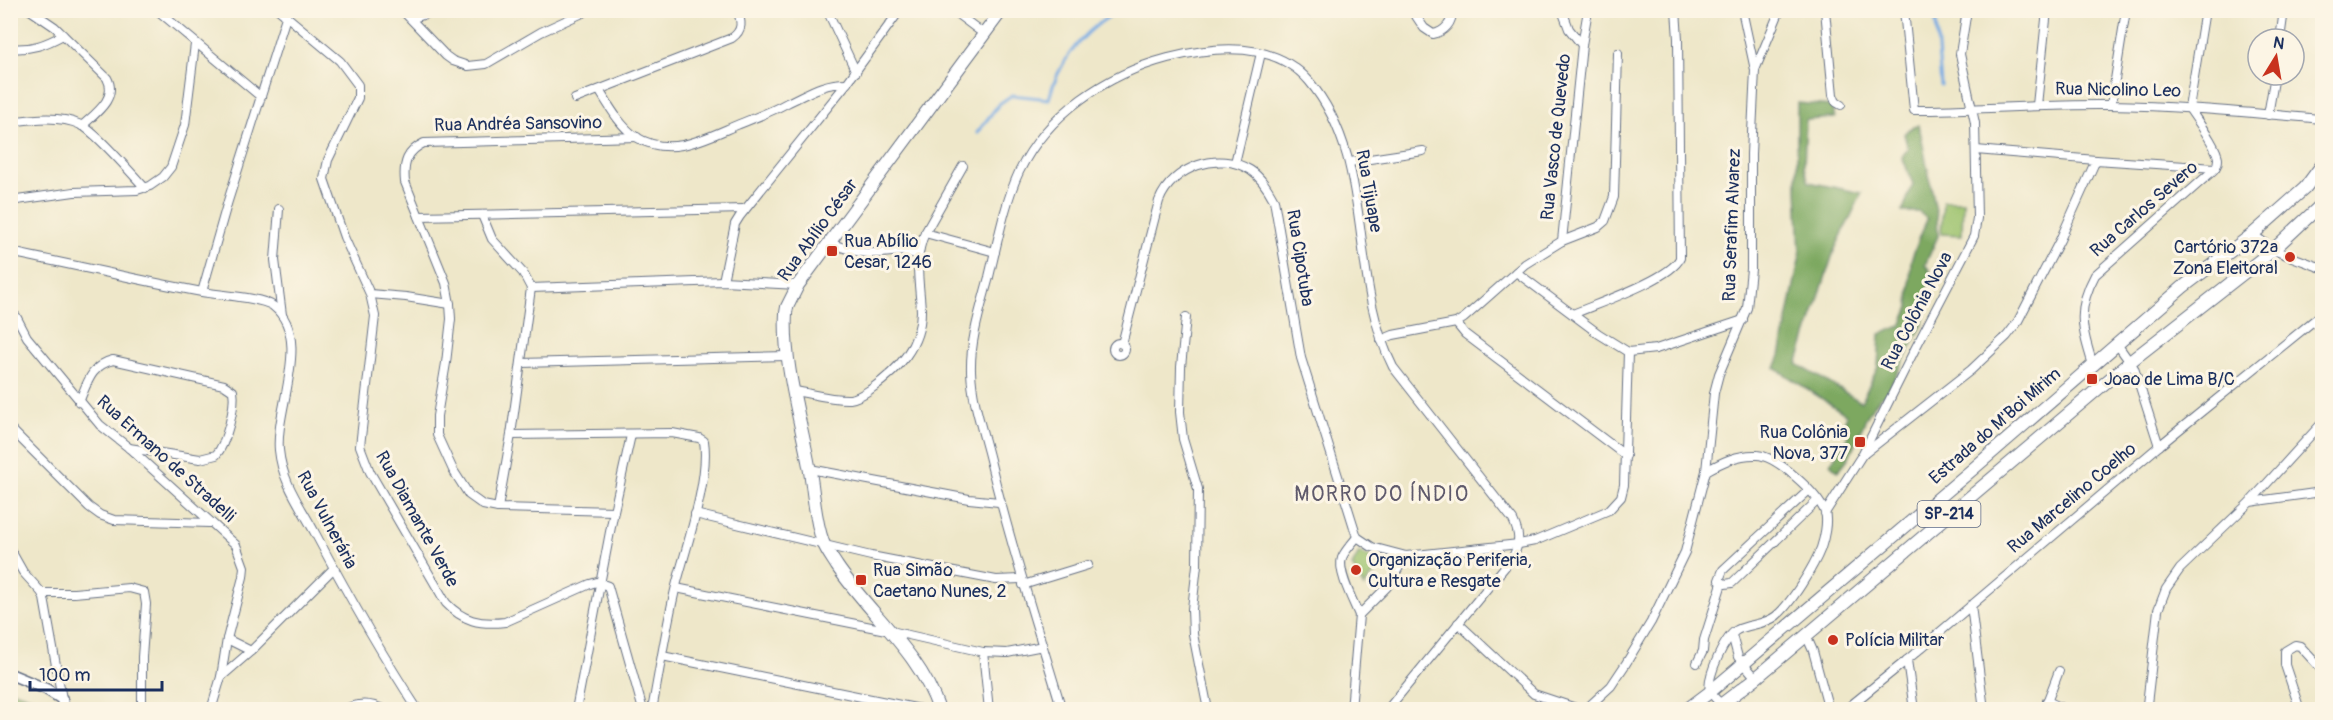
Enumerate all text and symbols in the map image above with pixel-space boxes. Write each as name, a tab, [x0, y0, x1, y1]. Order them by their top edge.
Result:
north arrow	[2246, 27, 2306, 87]
text: N	[2271, 32, 2286, 54]
street label: Rua Vasco de Quevedo	[1536, 52, 1576, 221]
street label: Rua Nicolino Leo	[2055, 77, 2182, 103]
street label: Rua Andréa Sansovino	[434, 111, 602, 137]
street label: Rua Tijuape	[1350, 148, 1388, 234]
street label: Rua Serafim Alvarez	[1718, 148, 1746, 302]
street label: Rua Carlos Severo	[2085, 156, 2203, 262]
street label: Rua Abílio César	[773, 173, 863, 286]
street label: Rua Cipotuba	[1281, 208, 1319, 308]
place label: Rua Abílio Cesar, 1246	[844, 230, 932, 274]
place label: Cartório 372ª Zona Eleitoral	[2173, 236, 2278, 280]
marker: Rua Abílio Cesar, 1246	[825, 244, 839, 258]
street label: Rua Colônia Nova	[1876, 248, 1958, 374]
marker: Cartório 372ª Zona Eleitoral	[2283, 250, 2297, 264]
street label: Estrada do M'Boi Mirim	[1924, 362, 2066, 490]
place label: Joao de Lima B/C	[2104, 368, 2235, 391]
marker: Joao de Lima B/C	[2085, 372, 2099, 386]
street label: Rua Ermano de Stradelli	[92, 390, 240, 528]
place label: Rua Colônia Nova, 377	[1760, 421, 1848, 465]
marker: Rua Colônia Nova, 377	[1853, 435, 1867, 449]
street label: Rua Marcelino Coelho	[2003, 437, 2141, 559]
street label: Rua Diamante Verde	[370, 447, 464, 591]
street label: Rua Vulnerária	[292, 467, 362, 573]
district label: MORRO DO ÍNDIO	[1294, 481, 1470, 508]
road number: SP-214	[1918, 501, 1980, 527]
place label: Organização Periferia, Cultura e Resgate	[1368, 549, 1532, 593]
place label: Rua Simão Caetano Nunes, 2	[873, 559, 1007, 603]
marker: Organização Periferia, Cultura e Resgate	[1349, 563, 1363, 577]
marker: Rua Simão Caetano Nunes, 2	[854, 573, 868, 587]
place label: Polícia Militar	[1845, 629, 1945, 652]
marker: Polícia Militar	[1826, 633, 1840, 647]
scale bar	[30, 654, 162, 692]
text: 100 m	[39, 664, 91, 687]

